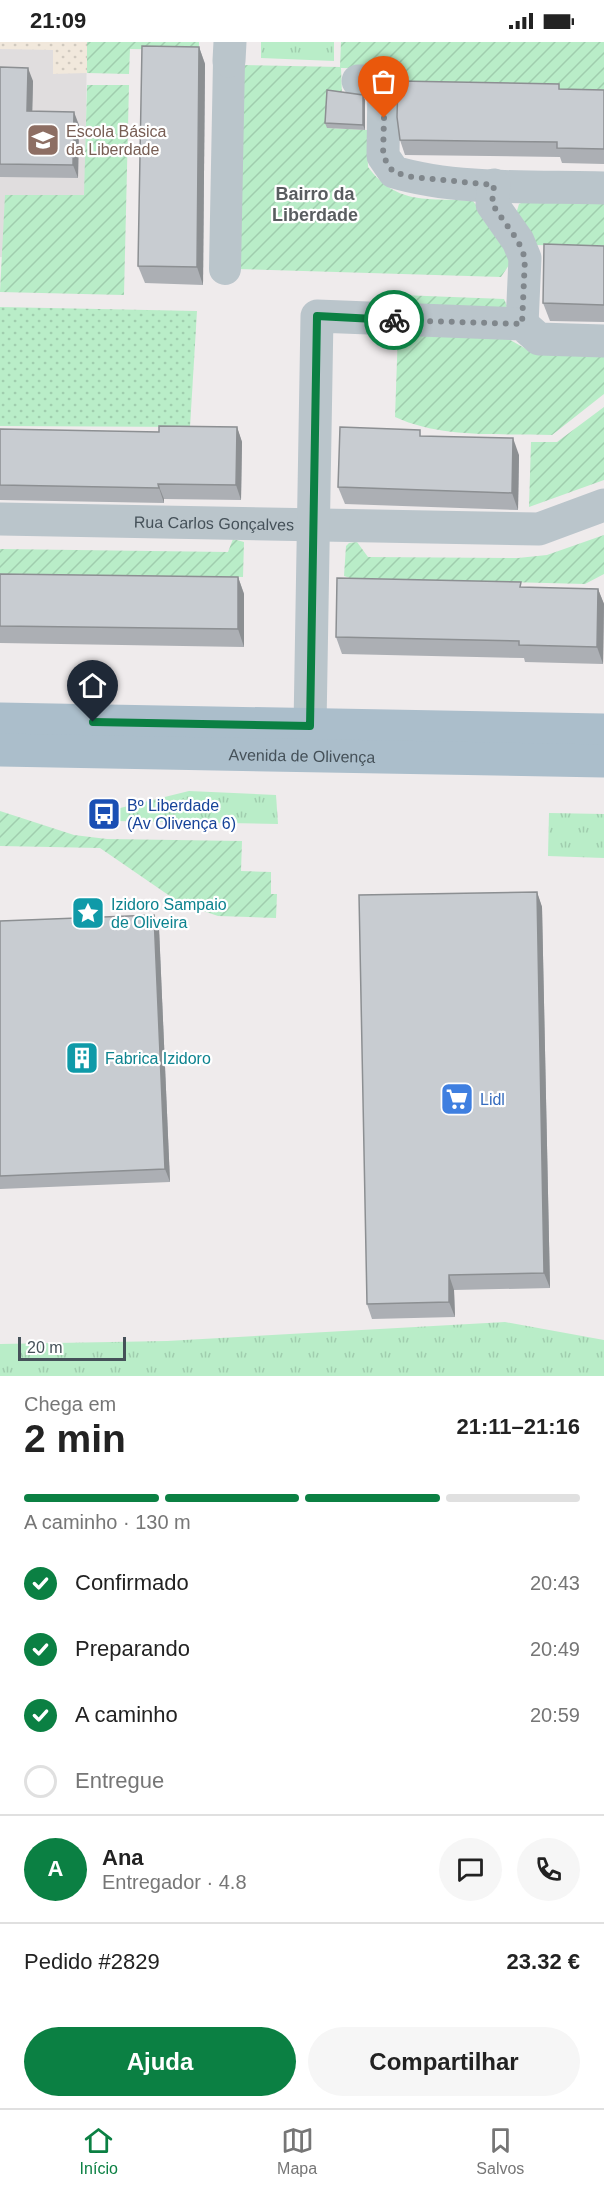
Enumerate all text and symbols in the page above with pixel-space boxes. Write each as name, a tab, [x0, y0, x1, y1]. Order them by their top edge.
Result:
text: 21:09	[30, 8, 86, 33]
pin	[358, 56, 409, 118]
icon: bag	[367, 65, 400, 98]
school or university icon: Escola Básica da Liberdade	[25, 122, 61, 158]
place label: Escola Básica da Liberdade	[66, 123, 167, 158]
district label: Bairro da Liberdade	[272, 184, 358, 225]
courier	[364, 290, 424, 350]
icon: bike	[378, 304, 411, 337]
street label: Rua Carlos Gonçalves	[134, 513, 294, 533]
pin	[67, 660, 118, 722]
icon: home	[76, 669, 109, 702]
street label: Avenida de Olivença	[229, 746, 375, 765]
bus stop icon: Bº Liberdade (Av Olivença 6)	[86, 796, 122, 832]
place label: Bº Liberdade (Av Olivença 6)	[127, 797, 236, 832]
place icon: Izidoro Sampaio de Oliveira	[70, 895, 106, 931]
place label: Izidoro Sampaio de Oliveira	[111, 896, 227, 931]
building icon: Fabrica Izidoro	[64, 1040, 100, 1076]
place label: Fabrica Izidoro	[105, 1050, 211, 1067]
supermarket icon: Lidl	[439, 1081, 475, 1117]
place label: Lidl	[480, 1091, 505, 1108]
scale bar	[18, 1334, 126, 1362]
text: 20 m	[27, 1339, 63, 1356]
text: Chega em	[24, 1393, 116, 1415]
text: 21:11–21:16	[456, 1414, 580, 1439]
text: 2 min	[24, 1417, 126, 1460]
text: A caminho · 130 m	[24, 1511, 191, 1533]
icon: check	[24, 1567, 57, 1600]
text: Confirmado	[75, 1570, 189, 1595]
text: 20:43	[530, 1572, 580, 1594]
icon: check	[24, 1633, 57, 1666]
text: Preparando	[75, 1636, 190, 1661]
text: 20:49	[530, 1638, 580, 1660]
icon: check	[24, 1699, 57, 1732]
text: A caminho	[75, 1702, 178, 1727]
text: 20:59	[530, 1704, 580, 1726]
text: Entregue	[75, 1768, 164, 1793]
button: chat	[439, 1838, 502, 1901]
button: phone	[517, 1838, 580, 1901]
text: Ana	[102, 1845, 144, 1870]
text: A	[48, 1856, 63, 1881]
text: Entregador · 4.8	[102, 1871, 247, 1893]
text: Pedido #2829	[24, 1949, 160, 1974]
text: 23.32 €	[507, 1949, 580, 1974]
button: Ajuda	[24, 2027, 296, 2096]
button: Compartilhar	[308, 2027, 580, 2096]
tab: Início	[80, 2124, 118, 2178]
tab: Mapa	[277, 2124, 317, 2178]
tab: Salvos	[476, 2124, 524, 2178]

